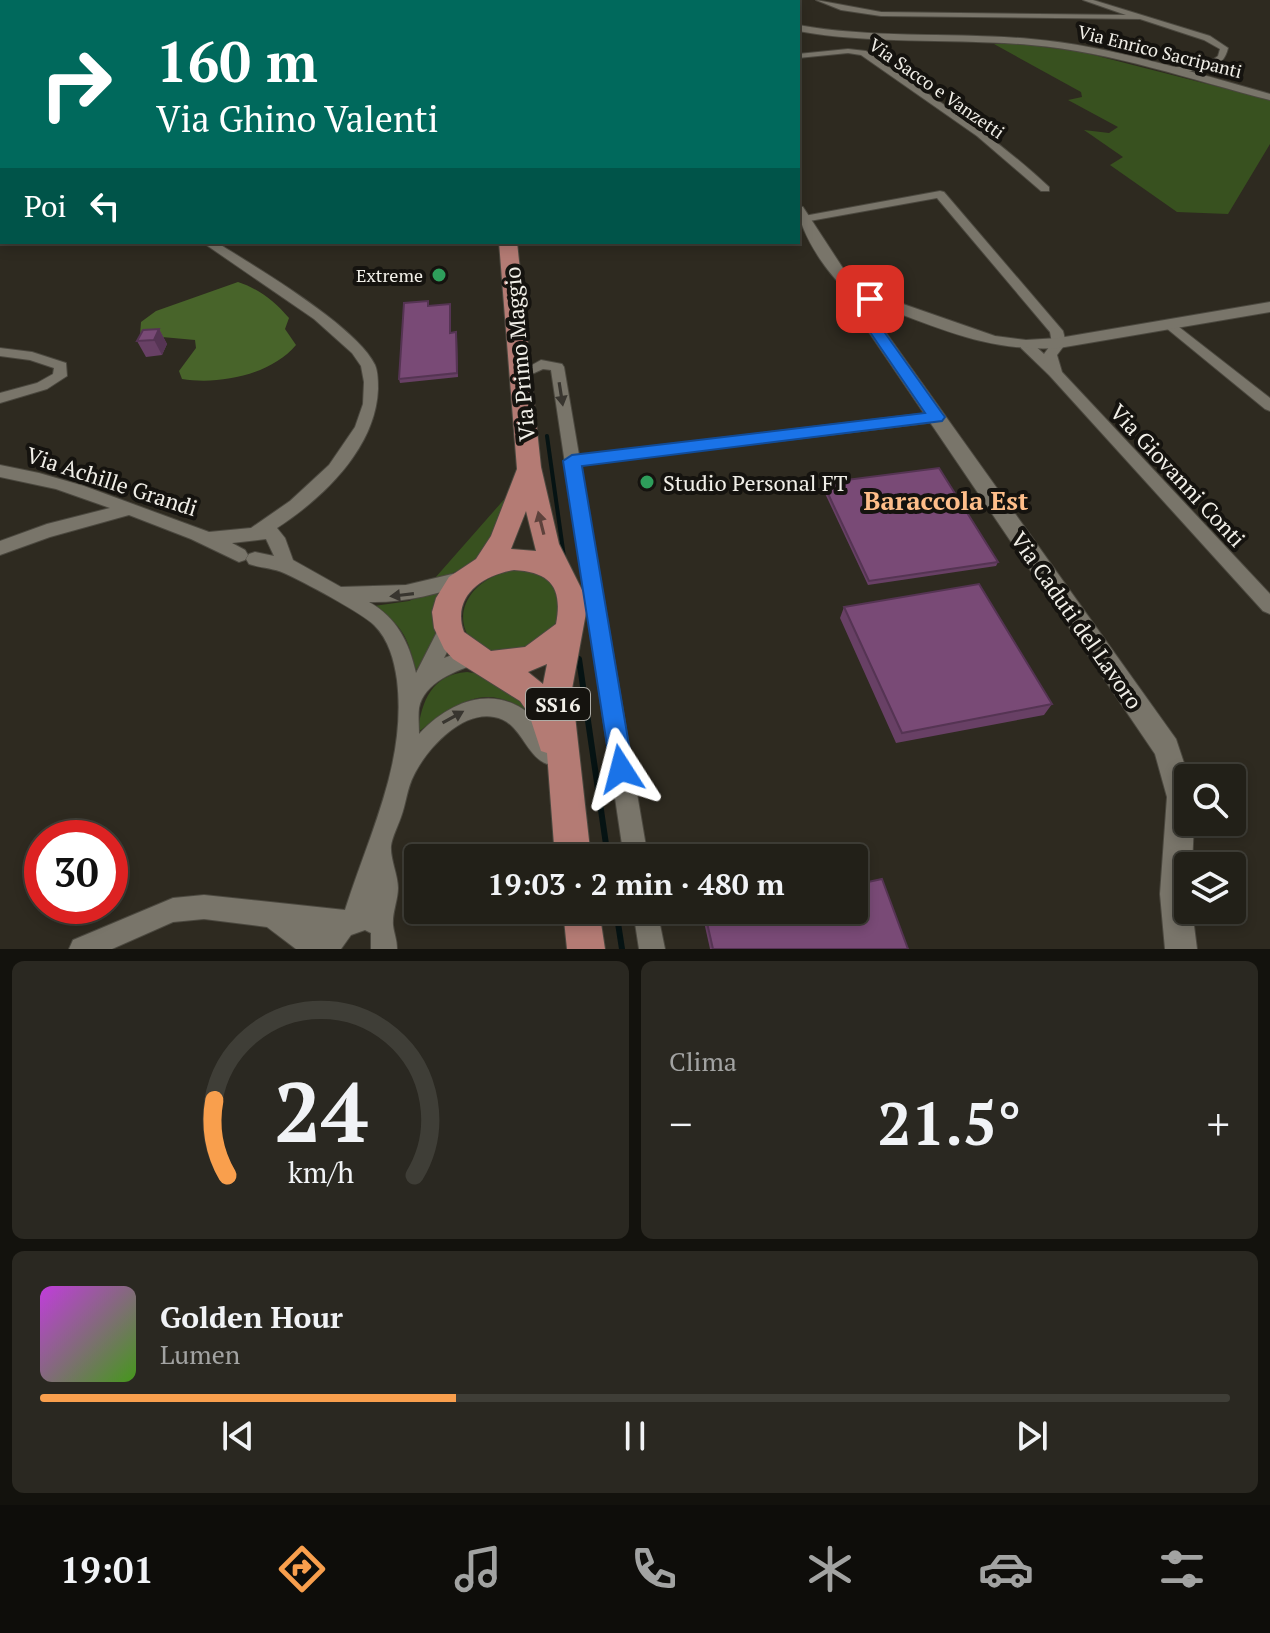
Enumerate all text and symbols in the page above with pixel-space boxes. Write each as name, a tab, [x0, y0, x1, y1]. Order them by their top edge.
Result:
street label: Via Enrico Sacripanti	[1075, 19, 1245, 83]
text: 160 m	[156, 24, 318, 98]
icon: right	[24, 32, 128, 136]
street label: Via Sacco e Vanzetti	[864, 32, 1010, 144]
text: Via Ghino Valenti	[156, 95, 439, 142]
icon: left	[83, 184, 127, 228]
text: Poi	[24, 186, 67, 226]
place label: Extreme	[356, 263, 423, 287]
pin	[836, 265, 904, 333]
marker: Extreme	[430, 266, 448, 284]
street label: Via Primo Maggio	[497, 266, 541, 442]
icon: arrive	[848, 277, 892, 321]
one-way arrow	[556, 382, 568, 407]
street label: Via Giovanni Conti	[1104, 397, 1252, 553]
street label: Via Achille Grandi	[23, 440, 201, 522]
place label: Studio Personal FT	[663, 468, 848, 497]
marker: Studio Personal FT	[638, 473, 656, 491]
district label: Baraccola Est	[864, 483, 1029, 517]
one-way arrow	[534, 510, 547, 535]
street label: Via Caduti del Lavoro	[1005, 526, 1149, 714]
one-way arrow	[389, 588, 414, 601]
road number: SS16	[526, 688, 590, 720]
one-way arrow	[442, 710, 464, 724]
position arrow	[579, 727, 663, 811]
map controls	[1174, 764, 1246, 924]
button: search	[1174, 764, 1246, 836]
speed limit sign: 30	[24, 820, 128, 924]
button: layers	[1174, 852, 1246, 924]
text: 19:03 · 2 min · 480 m	[488, 864, 784, 904]
text: Clima	[669, 1044, 737, 1078]
text: 24	[273, 1056, 368, 1166]
text: 21.5°	[877, 1083, 1022, 1162]
text: −	[669, 1094, 692, 1153]
text: +	[1207, 1094, 1230, 1153]
text: km/h	[287, 1153, 354, 1191]
text: Golden Hour	[160, 1297, 343, 1337]
text: Lumen	[160, 1337, 240, 1371]
icon: previous	[216, 1414, 260, 1458]
icon: pause	[613, 1414, 657, 1458]
icon: next	[1010, 1414, 1054, 1458]
icon: directions	[274, 1541, 330, 1597]
icon: music	[450, 1541, 506, 1597]
icon: phone	[626, 1541, 682, 1597]
icon: climate	[802, 1541, 858, 1597]
icon: car	[978, 1541, 1034, 1597]
icon: filters	[1154, 1541, 1210, 1597]
text: 19:01	[60, 1546, 154, 1593]

